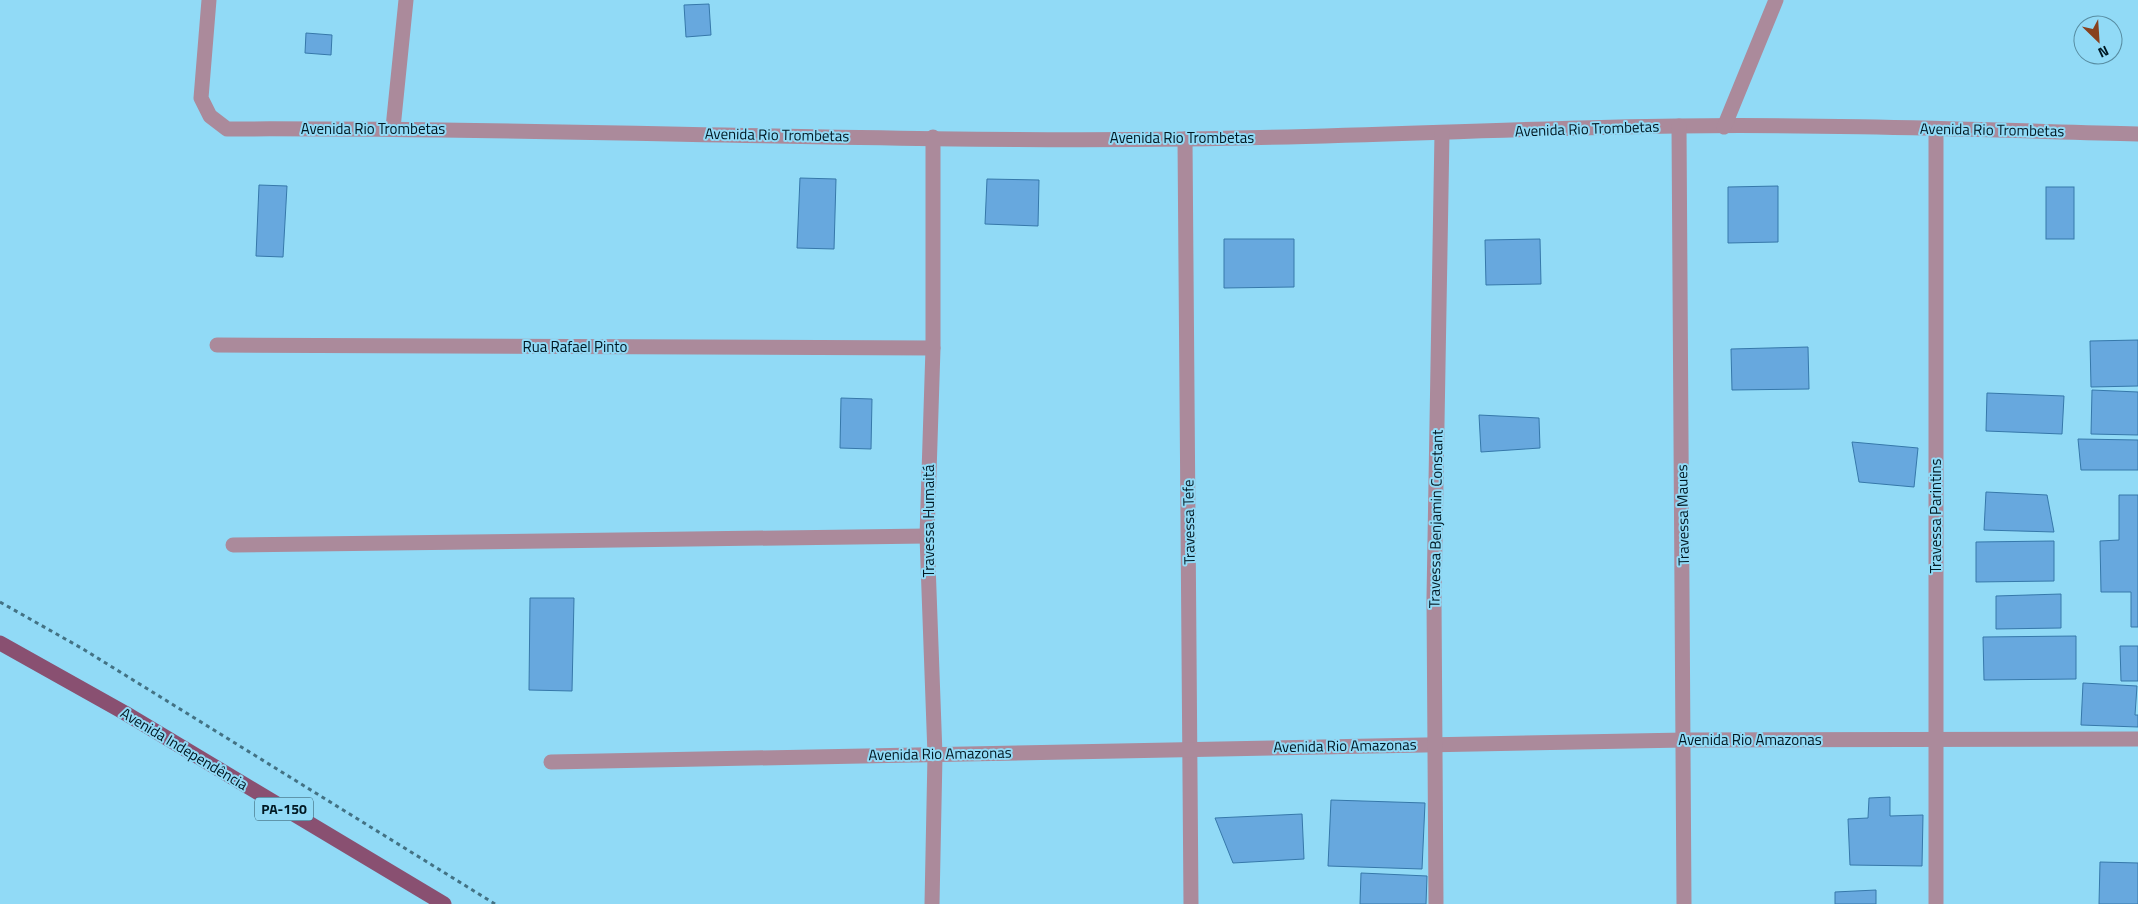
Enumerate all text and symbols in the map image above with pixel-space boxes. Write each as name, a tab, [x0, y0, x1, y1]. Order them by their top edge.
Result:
north arrow	[2073, 15, 2123, 65]
text: N	[2095, 41, 2113, 64]
street label: Avenida Rio Trombetas	[1514, 114, 1660, 143]
street label: Avenida Rio Trombetas	[301, 117, 445, 140]
street label: Avenida Rio Trombetas	[1920, 117, 2064, 142]
street label: Avenida Rio Trombetas	[705, 122, 849, 147]
street label: Avenida Rio Trombetas	[1110, 126, 1254, 149]
street label: Rua Rafael Pinto	[523, 335, 628, 358]
street label: Travessa Benjamin Constant	[1422, 429, 1449, 608]
street label: Travessa Parintins	[1924, 458, 1947, 574]
street label: Travessa Humaitá	[917, 464, 940, 577]
street label: Travessa Maues	[1670, 464, 1695, 566]
street label: Travessa Tefe	[1176, 479, 1201, 565]
street label: Avenida Independência	[116, 701, 253, 796]
street label: Avenida Rio Amazonas	[1678, 728, 1822, 751]
street label: Avenida Rio Amazonas	[1273, 733, 1417, 758]
street label: Avenida Rio Amazonas	[868, 741, 1012, 766]
road number: PA-150	[255, 798, 313, 821]

